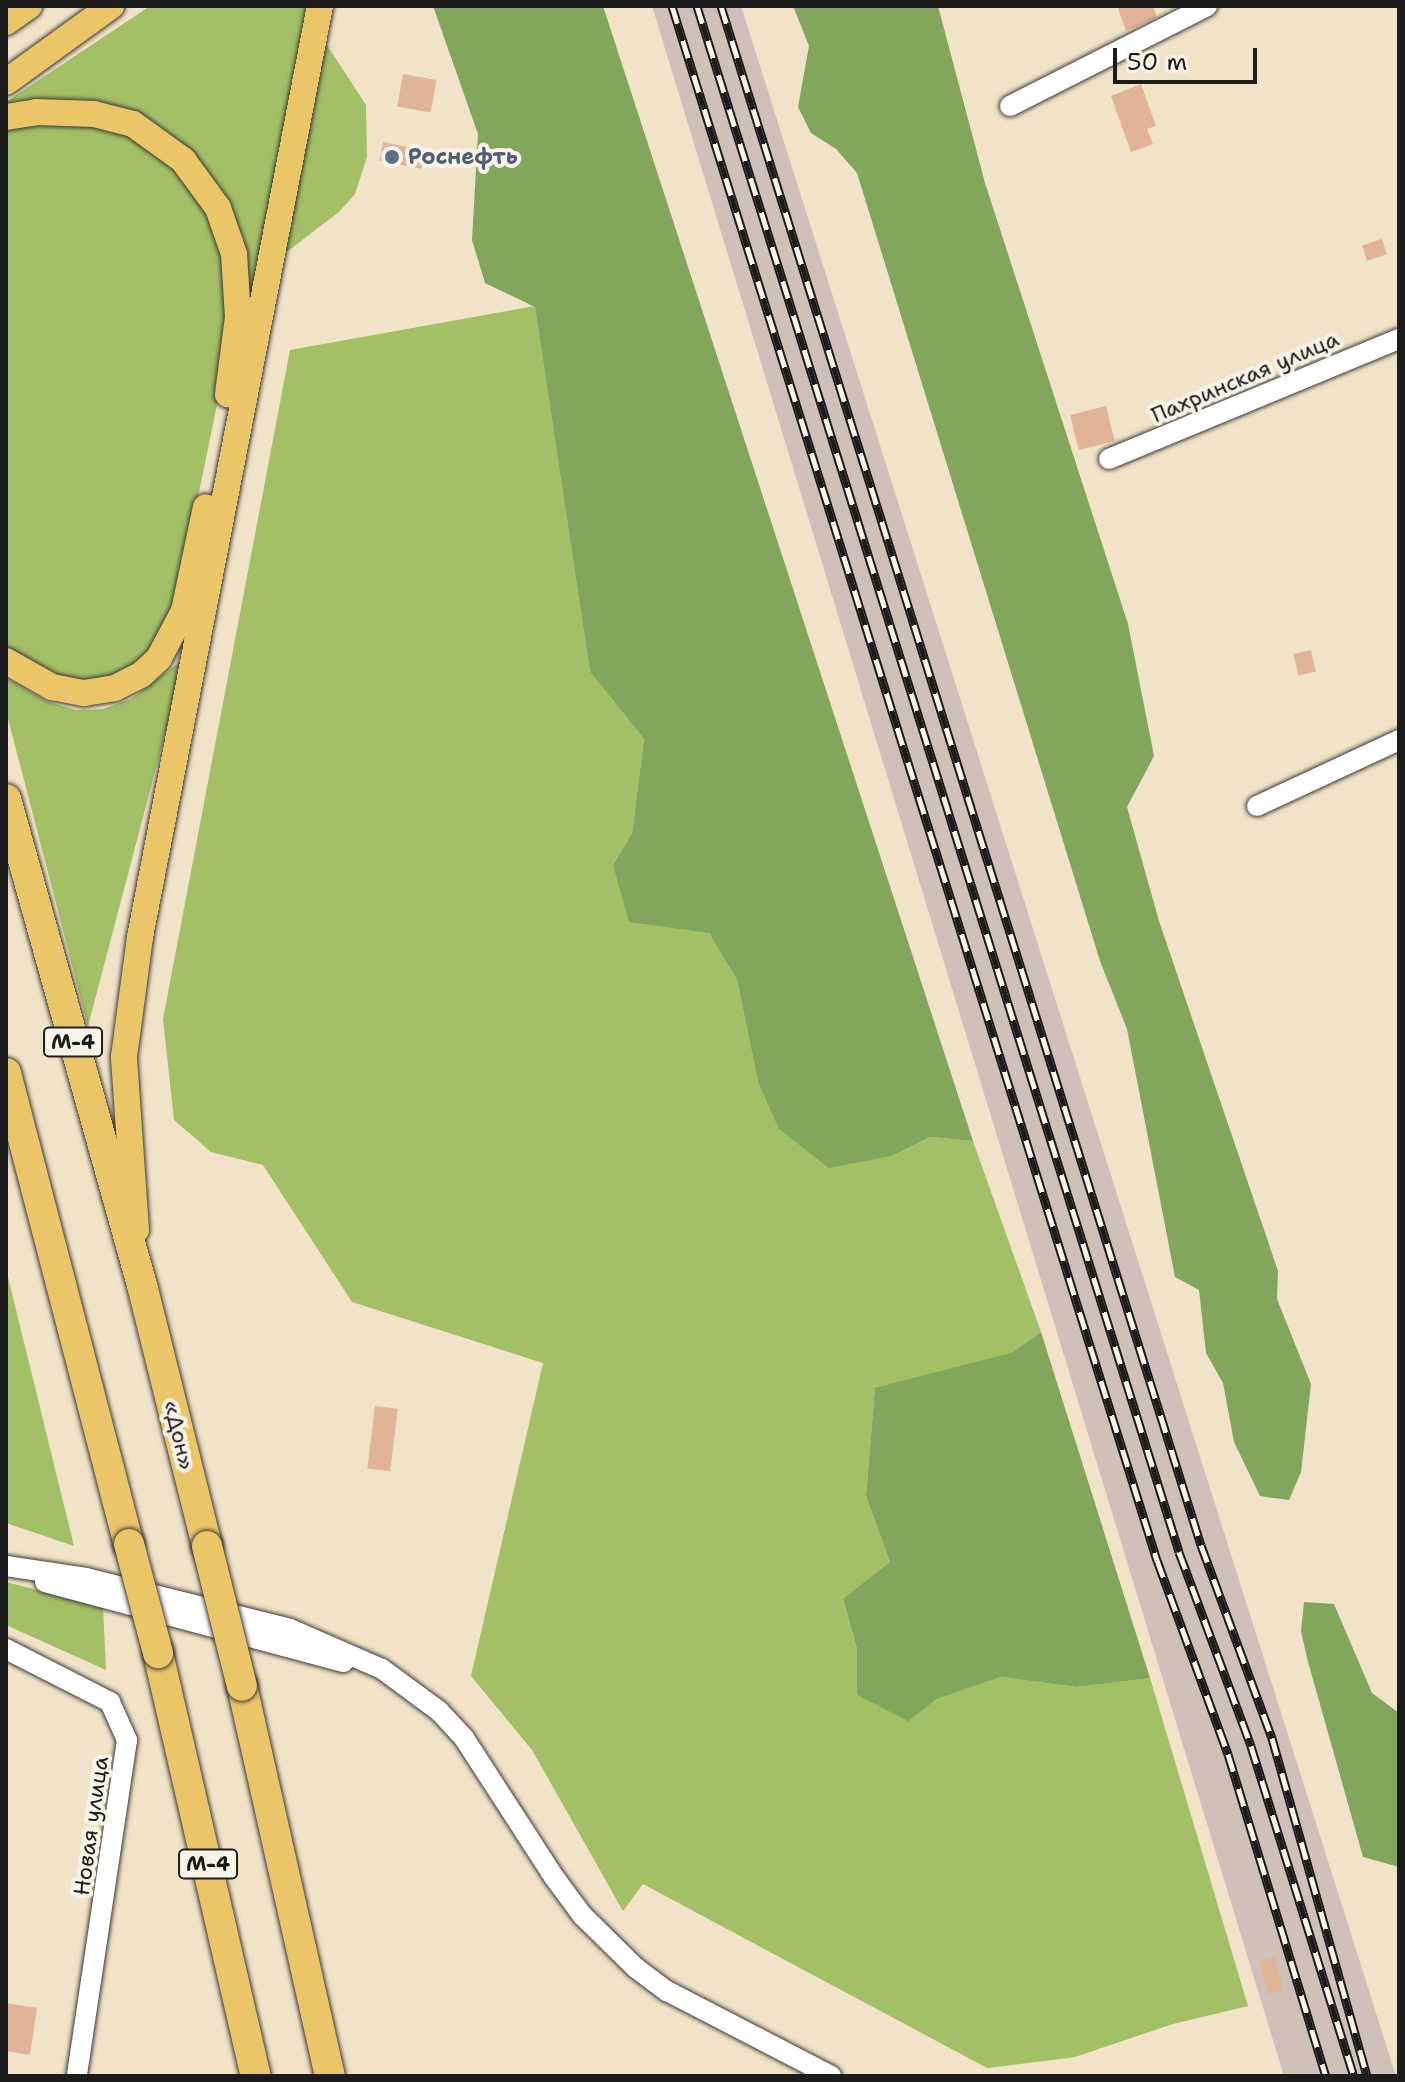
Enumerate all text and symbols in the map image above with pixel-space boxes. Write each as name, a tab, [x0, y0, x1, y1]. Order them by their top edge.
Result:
scale bar	[1117, 32, 1261, 82]
text: 50 m	[1127, 46, 1187, 78]
place label: Роснефть	[408, 144, 518, 170]
marker: Роснефть	[383, 148, 401, 166]
street label: Пахринская улица	[1147, 326, 1343, 428]
road number: М-4	[43, 1026, 103, 1058]
street label: «Дон»	[158, 1398, 200, 1472]
street label: Новая улица	[68, 1755, 114, 1897]
road number: М-4	[178, 1848, 238, 1880]

